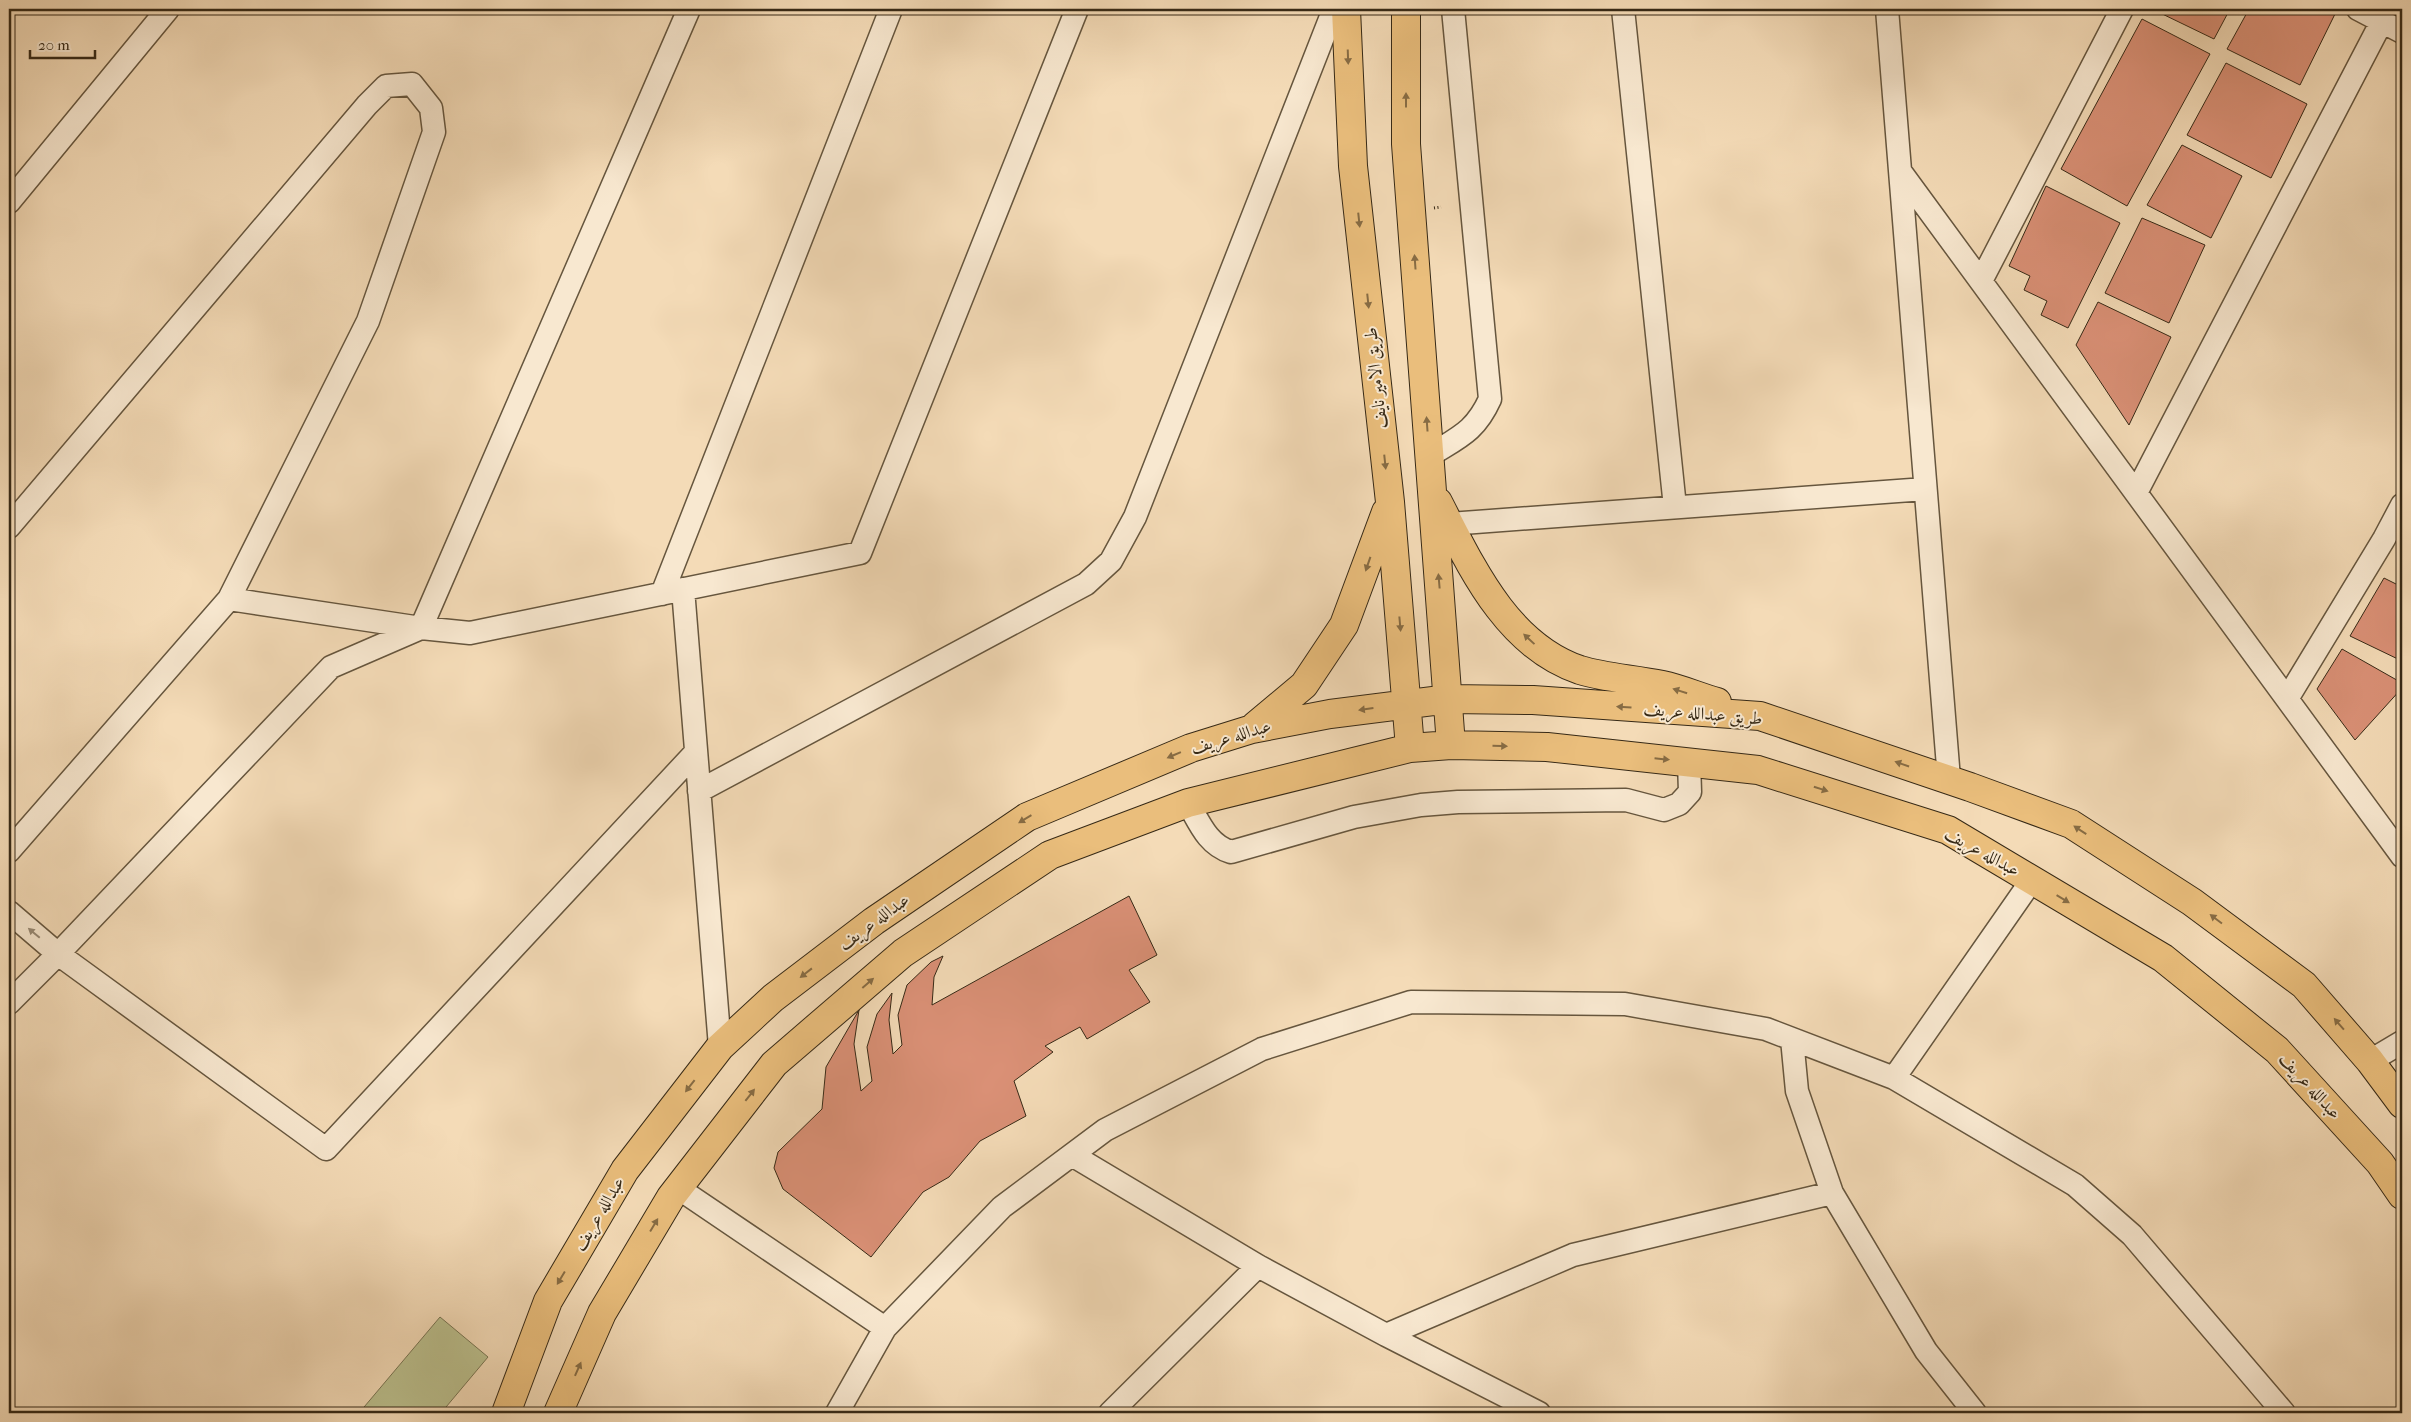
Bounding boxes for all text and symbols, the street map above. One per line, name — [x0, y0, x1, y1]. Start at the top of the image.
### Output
scale bar — [30, 28, 95, 60]
text: 20 m — [38, 36, 70, 54]
one-way arrow — [1345, 50, 1353, 66]
one-way arrow — [1402, 91, 1410, 107]
one-way arrow — [1355, 212, 1363, 228]
one-way arrow — [1410, 253, 1418, 269]
one-way arrow — [1364, 293, 1372, 309]
street label: طريق الامير نايف — [1360, 326, 1393, 430]
one-way arrow — [1422, 416, 1430, 432]
one-way arrow — [1381, 455, 1389, 471]
one-way arrow — [1364, 557, 1371, 572]
one-way arrow — [1435, 572, 1443, 588]
one-way arrow — [1397, 616, 1405, 632]
one-way arrow — [1524, 633, 1536, 645]
one-way arrow — [1673, 686, 1688, 694]
street label: طريق عبدالله عريف — [1642, 698, 1763, 732]
one-way arrow — [1616, 702, 1632, 710]
one-way arrow — [1357, 705, 1373, 713]
street label: عبدالله عريف — [1188, 716, 1274, 760]
one-way arrow — [1492, 742, 1508, 750]
one-way arrow — [1167, 751, 1181, 759]
one-way arrow — [1654, 755, 1670, 763]
one-way arrow — [1895, 760, 1910, 767]
one-way arrow — [1813, 786, 1828, 794]
one-way arrow — [1019, 815, 1032, 824]
street label: عبدالله عريف — [1940, 823, 2023, 883]
one-way arrow — [2074, 825, 2087, 834]
street label: عبدالله عريف — [834, 889, 915, 956]
one-way arrow — [2056, 894, 2069, 903]
one-way arrow — [2209, 914, 2223, 924]
one-way arrow — [28, 927, 40, 939]
one-way arrow — [800, 967, 813, 978]
one-way arrow — [861, 978, 874, 989]
one-way arrow — [2333, 1018, 2344, 1031]
street label: عبدالله عريف — [2273, 1048, 2345, 1125]
one-way arrow — [685, 1079, 696, 1092]
one-way arrow — [745, 1088, 755, 1101]
street label: عبدالله عريف — [569, 1173, 631, 1256]
one-way arrow — [650, 1219, 659, 1232]
one-way arrow — [557, 1272, 566, 1285]
one-way arrow — [574, 1362, 582, 1376]

